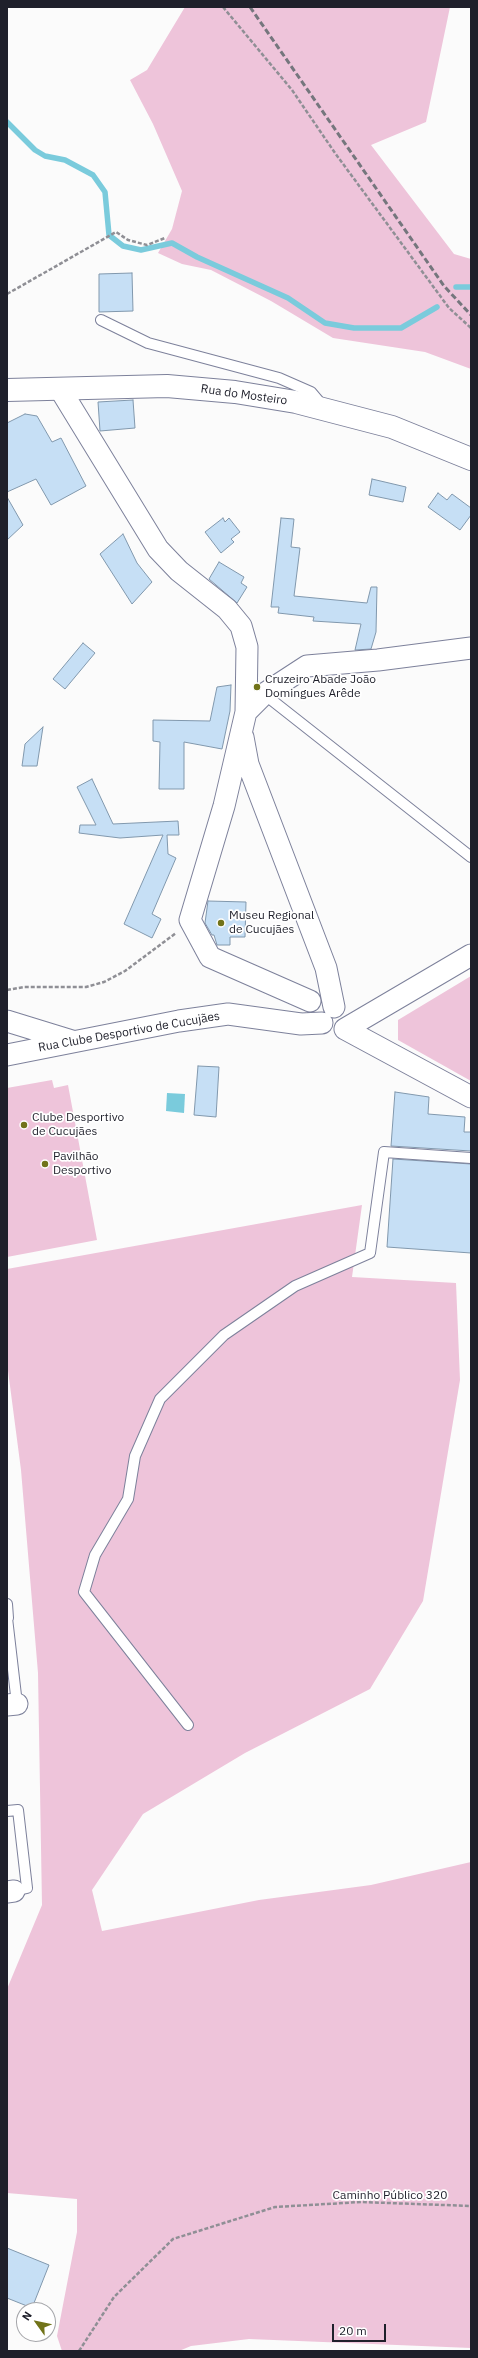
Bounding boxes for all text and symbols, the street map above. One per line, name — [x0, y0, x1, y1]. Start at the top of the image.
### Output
street label: Rua do Mosteiro — [200, 382, 288, 408]
place label: Cruzeiro Abade João Domingues Arêde — [265, 673, 376, 701]
marker: Cruzeiro Abade João Domingues Arêde — [252, 682, 262, 692]
place label: Museu Regional de Cucujães — [229, 909, 314, 937]
marker: Museu Regional de Cucujães — [216, 918, 226, 928]
street label: Rua Clube Desportivo de Cucujães — [37, 1009, 221, 1055]
place label: Clube Desportivo de Cucujães — [32, 1111, 124, 1139]
marker: Clube Desportivo de Cucujães — [19, 1120, 29, 1130]
place label: Pavilhão Desportivo — [53, 1150, 111, 1178]
marker: Pavilhão Desportivo — [40, 1159, 50, 1169]
street label: Caminho Público 320 — [333, 2189, 447, 2203]
north arrow — [16, 2302, 56, 2342]
text: N — [19, 2309, 35, 2323]
scale bar — [334, 2316, 388, 2342]
text: 20 m — [339, 2323, 367, 2338]

